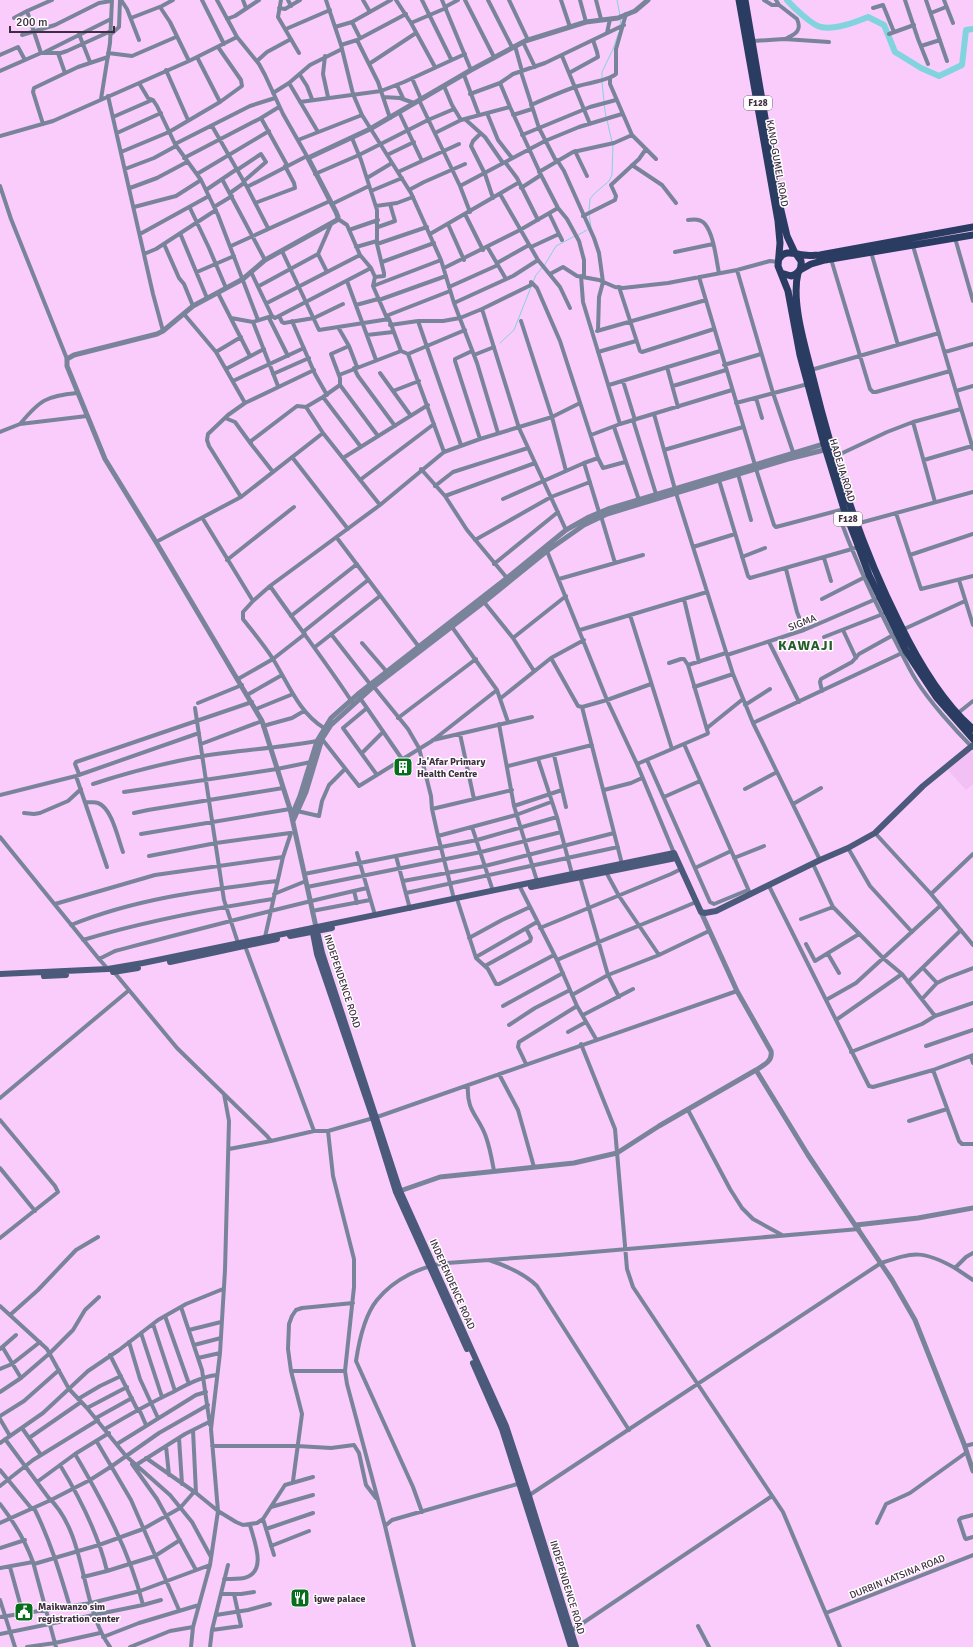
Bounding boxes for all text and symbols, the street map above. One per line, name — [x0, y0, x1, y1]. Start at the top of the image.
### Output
scale bar — [10, 8, 114, 34]
text: 200 m — [16, 15, 48, 30]
road number: F128 — [744, 96, 772, 110]
street label: KANO-GUMEL ROAD — [763, 119, 791, 208]
street label: HADEJIA ROAD — [827, 437, 857, 503]
road number: F128 — [834, 512, 862, 526]
street label: SIGMA — [787, 612, 818, 634]
district label: KAWAJI — [778, 637, 834, 654]
building icon: Ja'Afar Primary Health Centre — [392, 756, 414, 778]
place label: Ja'Afar Primary Health Centre — [417, 756, 486, 780]
street label: INDEPENDENCE ROAD — [321, 933, 363, 1030]
street label: INDEPENDENCE ROAD — [427, 1237, 477, 1331]
street label: INDEPENDENCE ROAD — [547, 1539, 587, 1636]
street label: DURBIN KATSINA ROAD — [848, 1552, 947, 1602]
restaurant icon: igwe palace — [289, 1587, 311, 1609]
place label: igwe palace — [314, 1593, 365, 1605]
public building icon: Maikwanzo sim registration center — [13, 1601, 35, 1623]
place label: Maikwanzo sim registration center — [38, 1601, 120, 1625]

